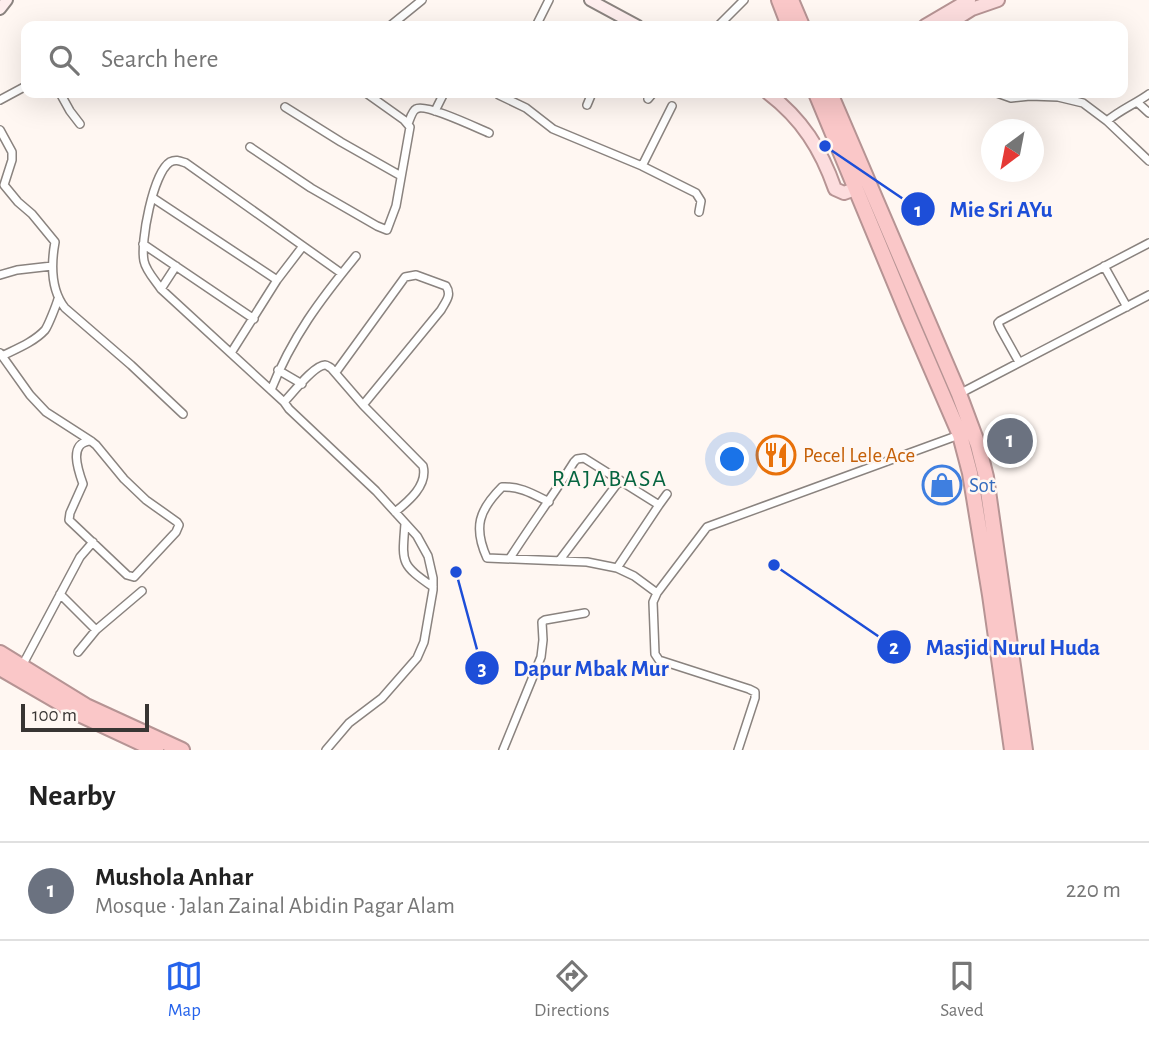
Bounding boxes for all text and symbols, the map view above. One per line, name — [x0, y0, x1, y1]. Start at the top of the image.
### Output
search box — [21, 21, 1128, 98]
icon: search — [45, 41, 83, 79]
text: Search here — [101, 46, 219, 72]
north arrow — [981, 119, 1044, 182]
callout: Mie Sri AYu — [900, 187, 1066, 231]
text: Mie Sri AYu — [949, 199, 1053, 222]
text: 1 — [914, 200, 922, 221]
pin: 1 — [987, 415, 1033, 467]
restaurant icon: Pecel Lele Ace — [755, 434, 797, 476]
your location — [715, 442, 749, 476]
place label: Pecel Lele Ace — [803, 445, 915, 466]
shop icon: Sot — [921, 464, 963, 506]
district label: RAJABASA — [552, 467, 668, 491]
place label: Sot — [969, 475, 996, 496]
callout: Masjid Nurul Huda — [877, 625, 1114, 669]
text: 2 — [889, 637, 899, 658]
text: Masjid Nurul Huda — [926, 637, 1100, 660]
callout: Dapur Mbak Mur — [464, 646, 683, 690]
text: 3 — [477, 658, 487, 679]
text: Dapur Mbak Mur — [513, 658, 669, 681]
scale bar — [21, 701, 149, 733]
text: 100 m — [32, 706, 77, 725]
text: Nearby — [28, 781, 116, 811]
text: Mushola Anhar — [95, 864, 253, 890]
text: 1 — [47, 879, 55, 902]
text: 220 m — [1066, 879, 1121, 902]
text: Mosque · Jalan Zainal Abidin Pagar Alam — [95, 895, 455, 918]
tab: Map — [165, 957, 203, 1022]
tab: Directions — [534, 957, 610, 1022]
tab: Saved — [940, 957, 984, 1022]

